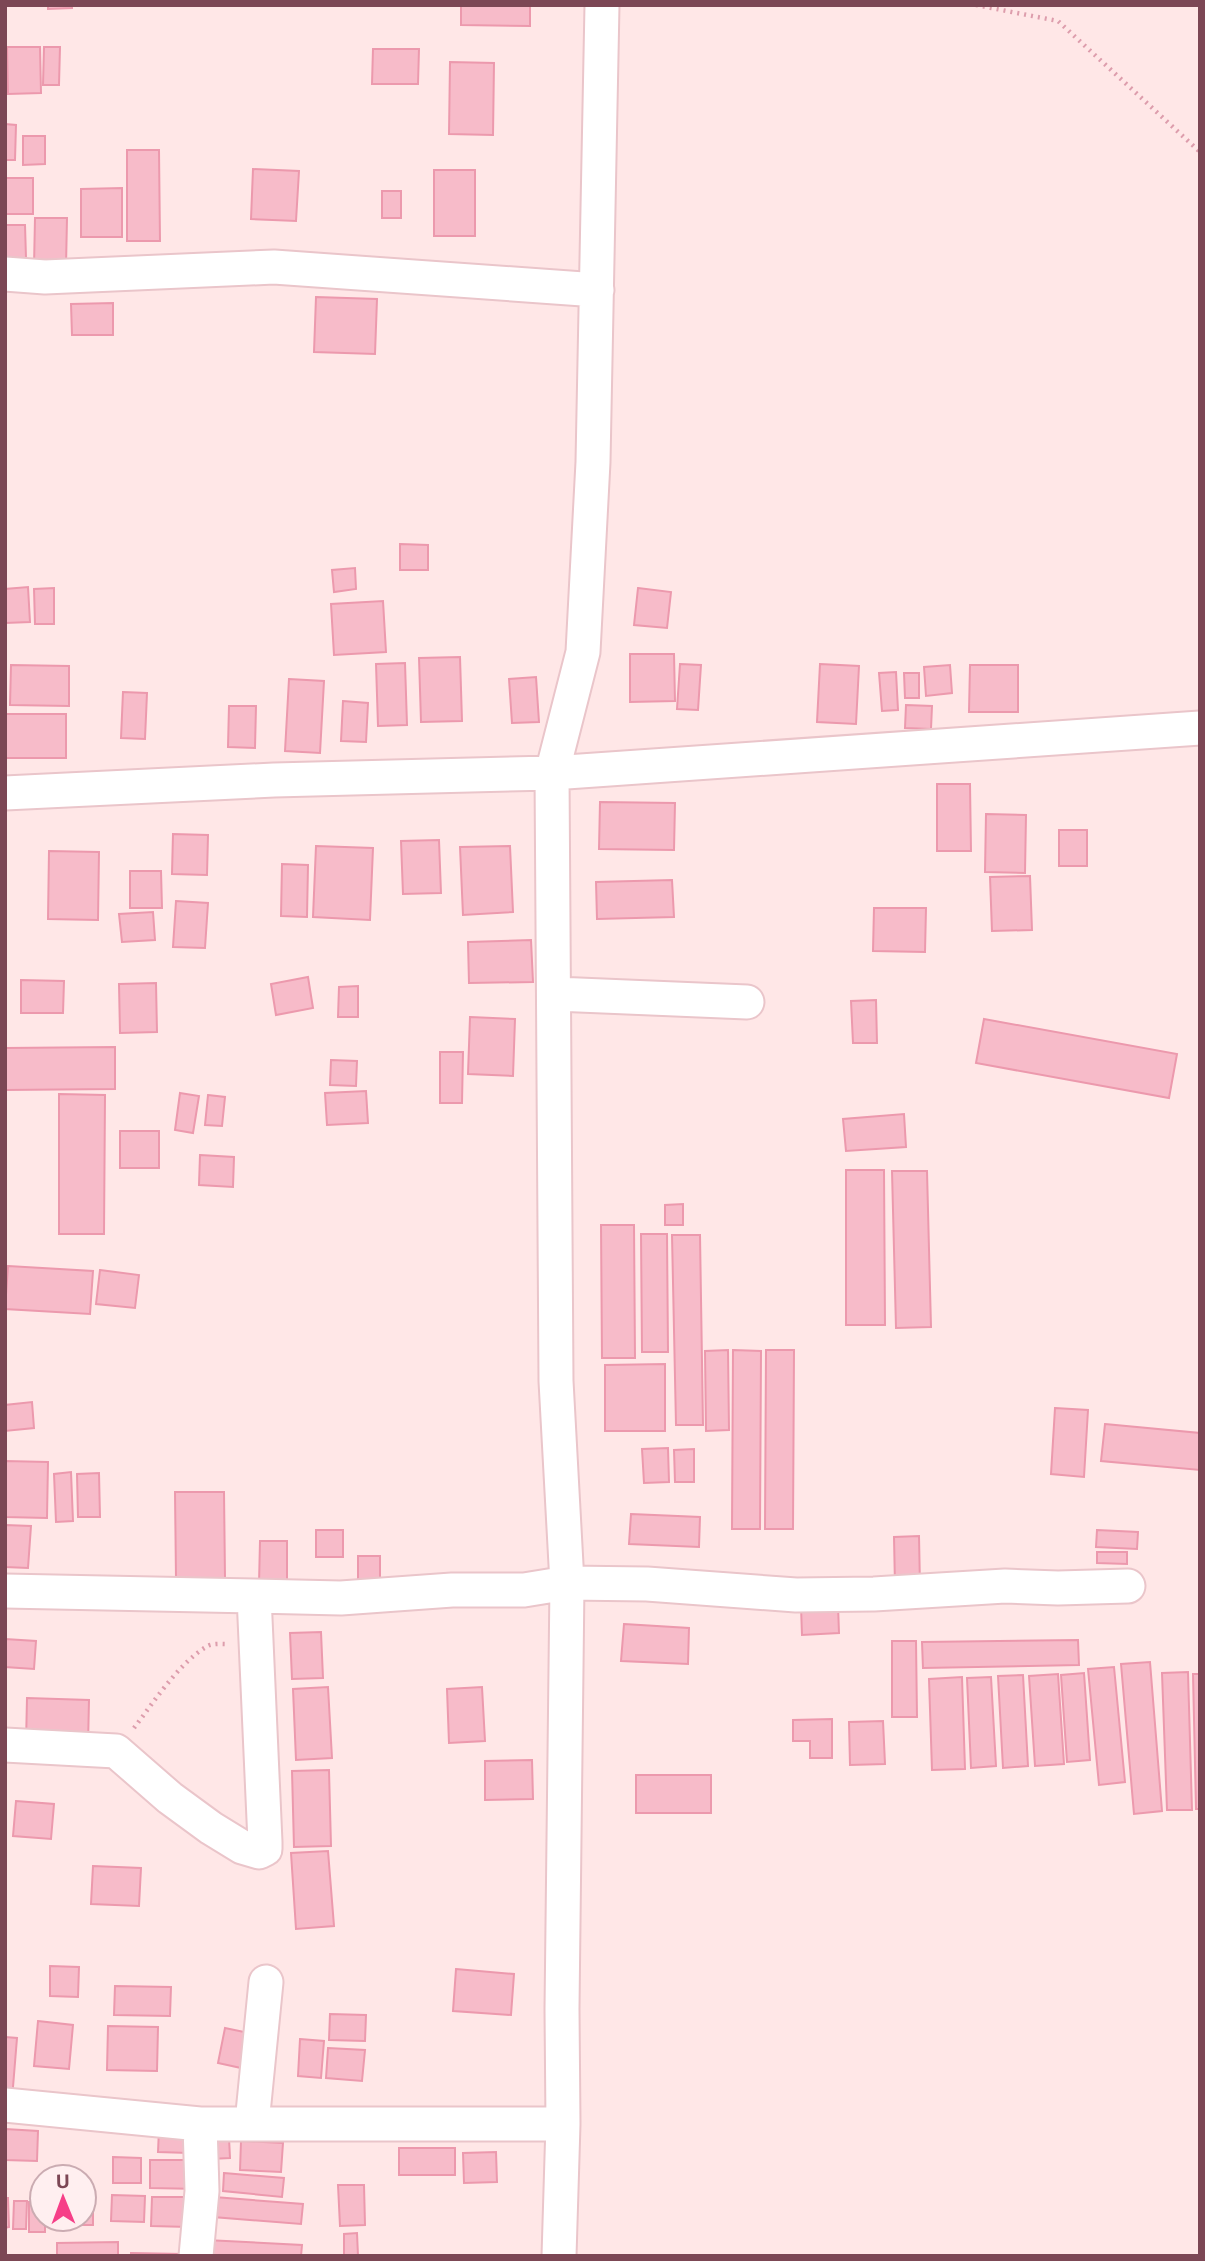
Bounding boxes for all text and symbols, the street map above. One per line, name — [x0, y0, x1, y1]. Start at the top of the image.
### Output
north arrow — [28, 2163, 98, 2233]
text: U — [55, 2168, 70, 2194]

